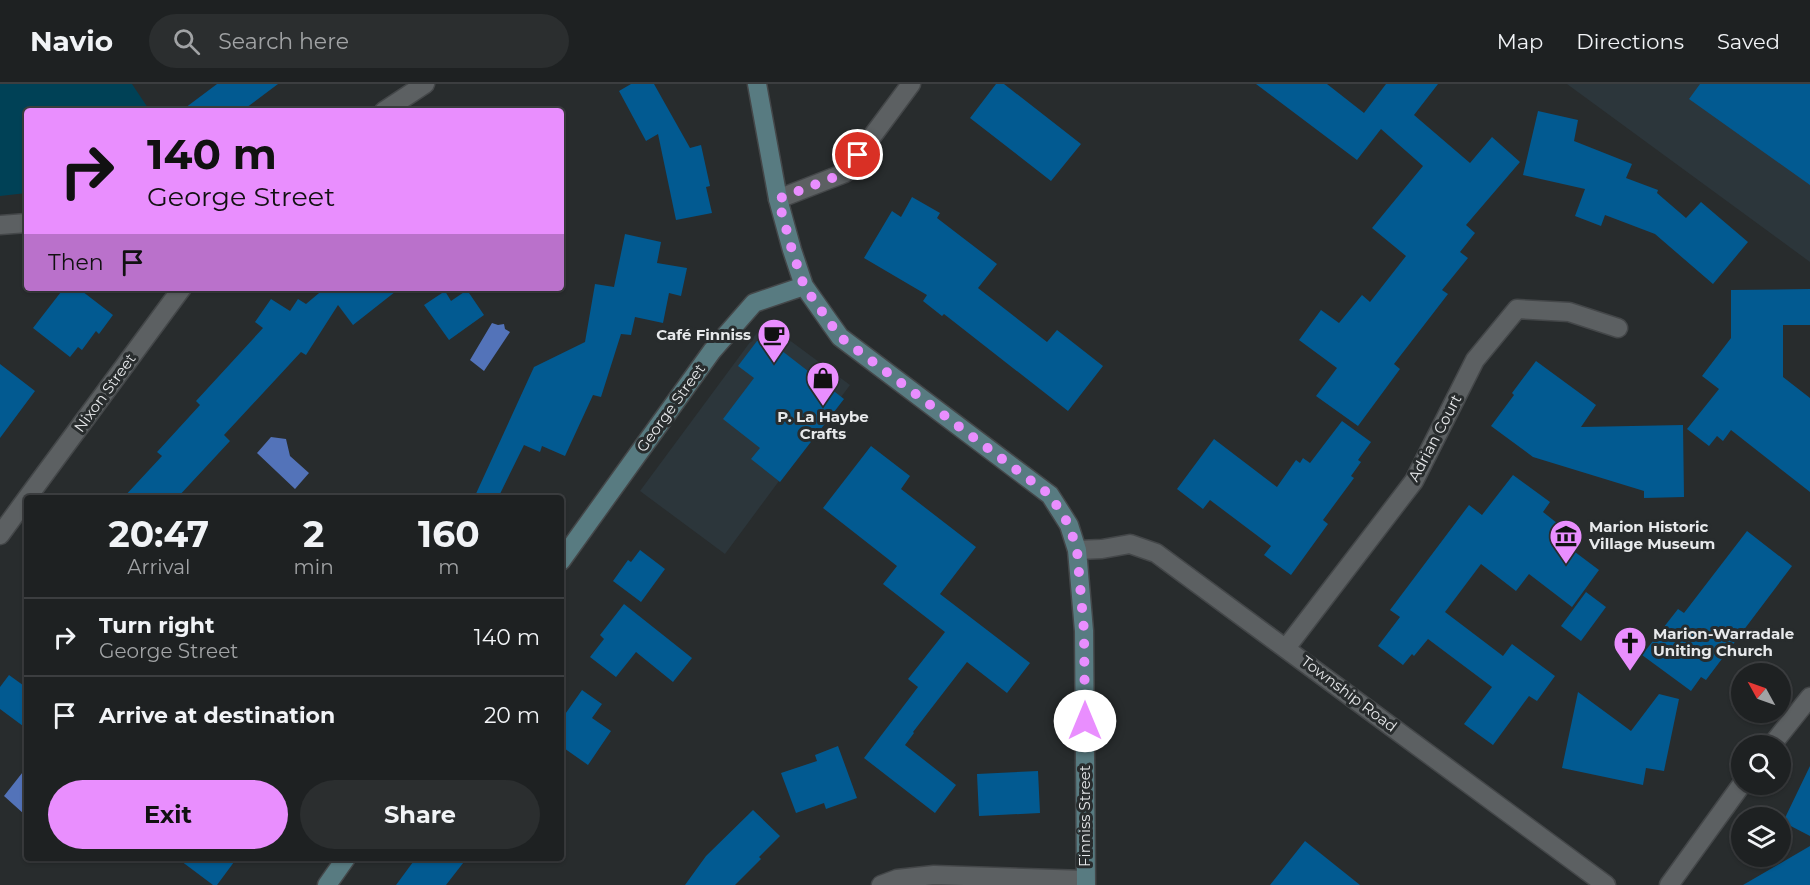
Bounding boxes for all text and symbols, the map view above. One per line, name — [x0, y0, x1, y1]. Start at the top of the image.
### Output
search box — [149, 14, 569, 68]
text: Navio — [30, 24, 113, 58]
icon: search — [170, 25, 203, 58]
text: Search here — [218, 28, 349, 55]
text: Map — [1497, 29, 1543, 54]
text: Directions — [1576, 29, 1684, 54]
text: Saved — [1717, 29, 1780, 54]
text: 140 m — [147, 128, 277, 180]
pin — [832, 129, 883, 180]
icon: right — [48, 132, 126, 210]
icon: arrive — [841, 138, 874, 171]
text: George Street — [147, 180, 335, 213]
icon: arrive — [116, 246, 149, 279]
text: Then — [48, 249, 104, 276]
cafe icon: Café Finniss — [756, 317, 792, 364]
place label: Café Finniss — [656, 325, 751, 344]
street label: Nixon Street — [70, 350, 140, 436]
street label: George Street — [632, 360, 709, 456]
shop icon: P. La Haybe Crafts — [805, 360, 841, 407]
street label: Adrian Court — [1404, 391, 1465, 485]
place label: P. La Haybe Crafts — [777, 407, 869, 443]
text: 20:47 — [108, 512, 209, 556]
text: 2 — [303, 512, 324, 556]
text: 160 — [418, 512, 480, 556]
place label: Marion Historic Village Museum — [1588, 517, 1715, 553]
museum icon: Marion Historic Village Museum — [1548, 518, 1584, 565]
text: Arrival — [127, 555, 190, 579]
text: min — [294, 555, 334, 579]
text: m — [438, 555, 459, 579]
text: Turn right — [99, 612, 214, 639]
icon: right — [48, 621, 81, 654]
text: 140 m — [474, 624, 540, 651]
place label: Marion-Warradale Uniting Church — [1653, 624, 1794, 660]
church icon: Marion-Warradale Uniting Church — [1612, 625, 1648, 672]
text: George Street — [99, 639, 238, 663]
street label: Township Road — [1298, 651, 1401, 736]
north arrow — [1731, 663, 1791, 723]
map controls — [1731, 663, 1791, 867]
position arrow — [1053, 689, 1117, 753]
icon: arrive — [48, 699, 81, 732]
text: Arrive at destination — [99, 702, 335, 729]
text: 20 m — [484, 702, 540, 729]
button: search — [1731, 735, 1791, 795]
street label: Finniss Street — [1075, 765, 1094, 867]
button: Exit — [48, 780, 288, 849]
button: Share — [300, 780, 540, 849]
button: layers — [1731, 807, 1791, 867]

